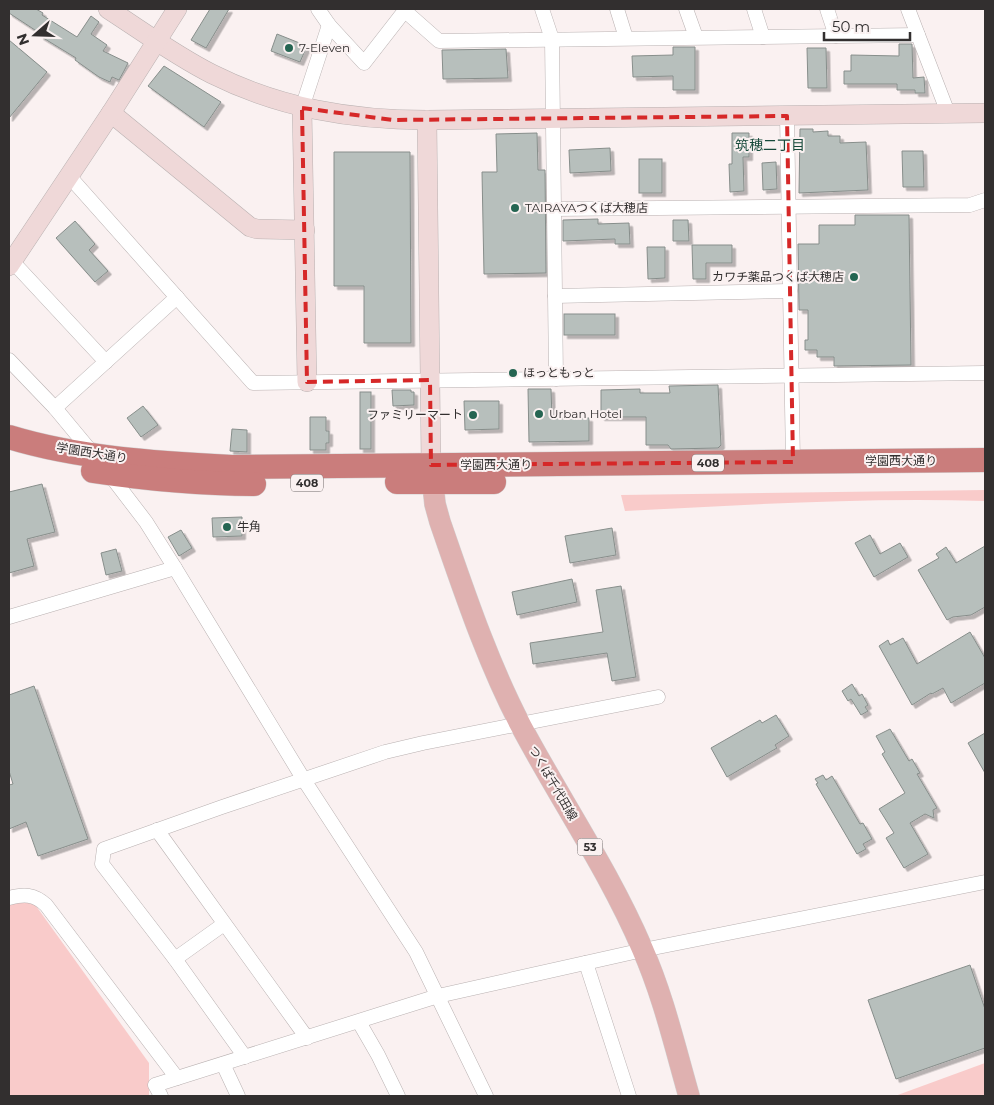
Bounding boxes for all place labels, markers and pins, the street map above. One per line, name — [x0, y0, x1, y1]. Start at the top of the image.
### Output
place label: 7-Eleven — [299, 40, 350, 55]
marker: 7-Eleven — [283, 42, 295, 54]
place label: TAIRAYAつくば大穂店 — [525, 200, 648, 215]
marker: TAIRAYAつくば大穂店 — [509, 202, 521, 214]
place label: カワチ薬品つくば大穂店 — [712, 269, 844, 284]
marker: カワチ薬品つくば大穂店 — [848, 271, 860, 283]
place label: ほっともっと — [523, 365, 595, 380]
marker: ほっともっと — [507, 367, 519, 379]
place label: Urban Hotel — [549, 406, 622, 421]
place label: ファミリーマート — [367, 407, 463, 422]
marker: Urban Hotel — [533, 408, 545, 420]
marker: ファミリーマート — [467, 409, 479, 421]
place label: 牛角 — [237, 519, 261, 534]
marker: 牛角 — [221, 521, 233, 533]

